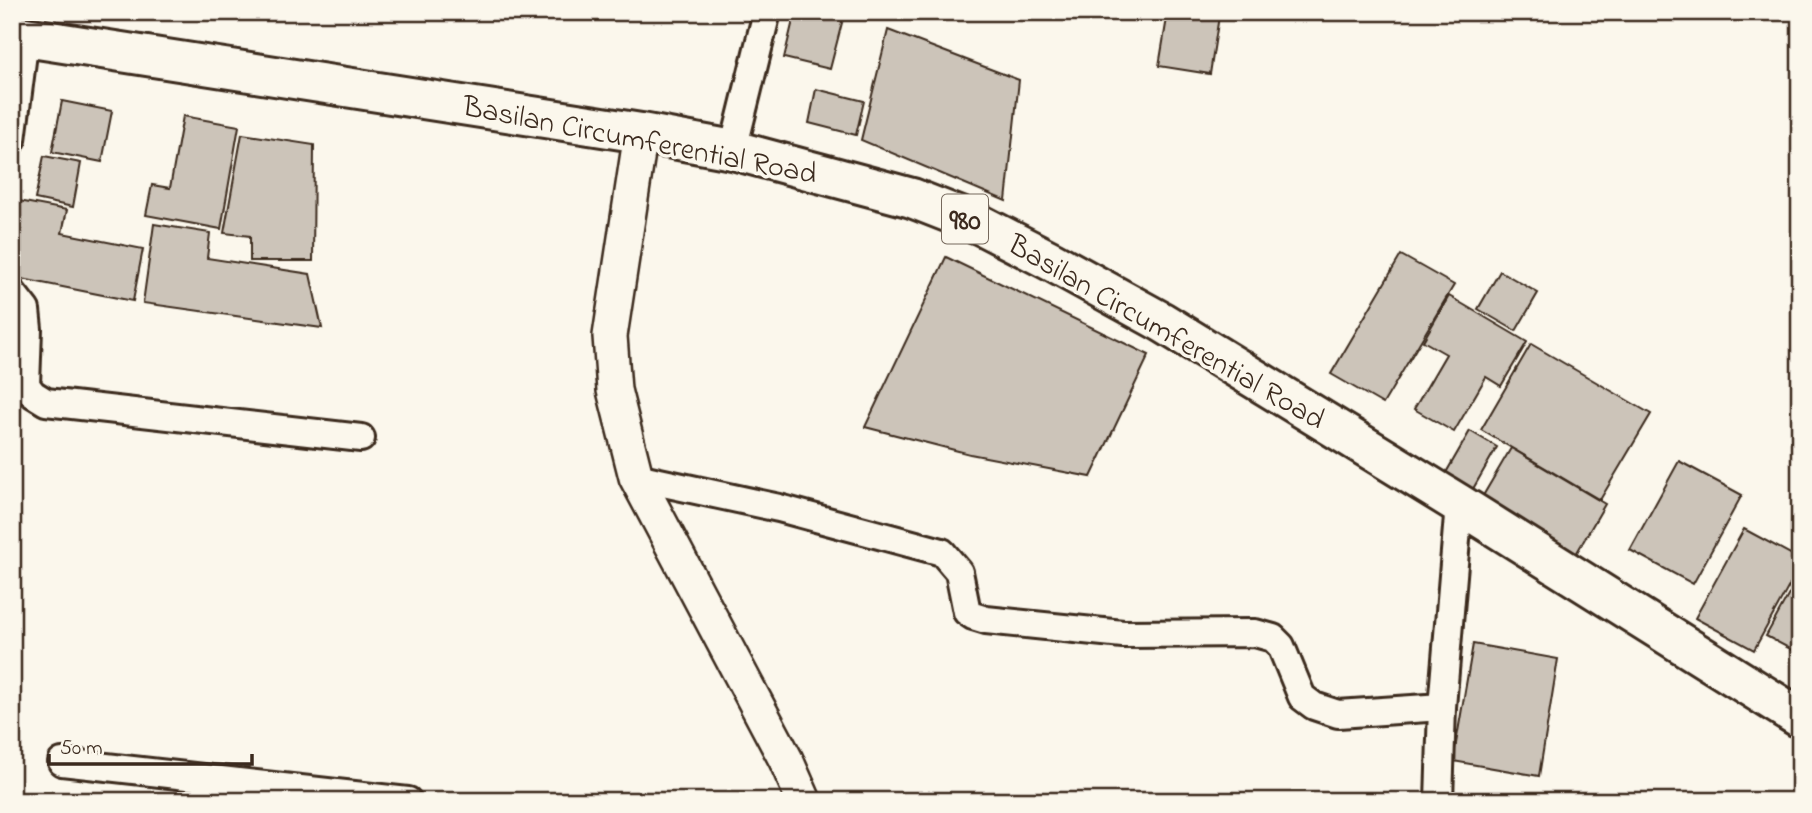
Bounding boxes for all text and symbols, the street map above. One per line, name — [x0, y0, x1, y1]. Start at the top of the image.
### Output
street label: Basilan Circumferential Road — [458, 86, 820, 198]
road number: 980 — [942, 194, 988, 244]
street label: Basilan Circumferential Road — [998, 224, 1332, 443]
scale bar — [49, 722, 252, 766]
text: 50 m — [60, 734, 103, 764]

